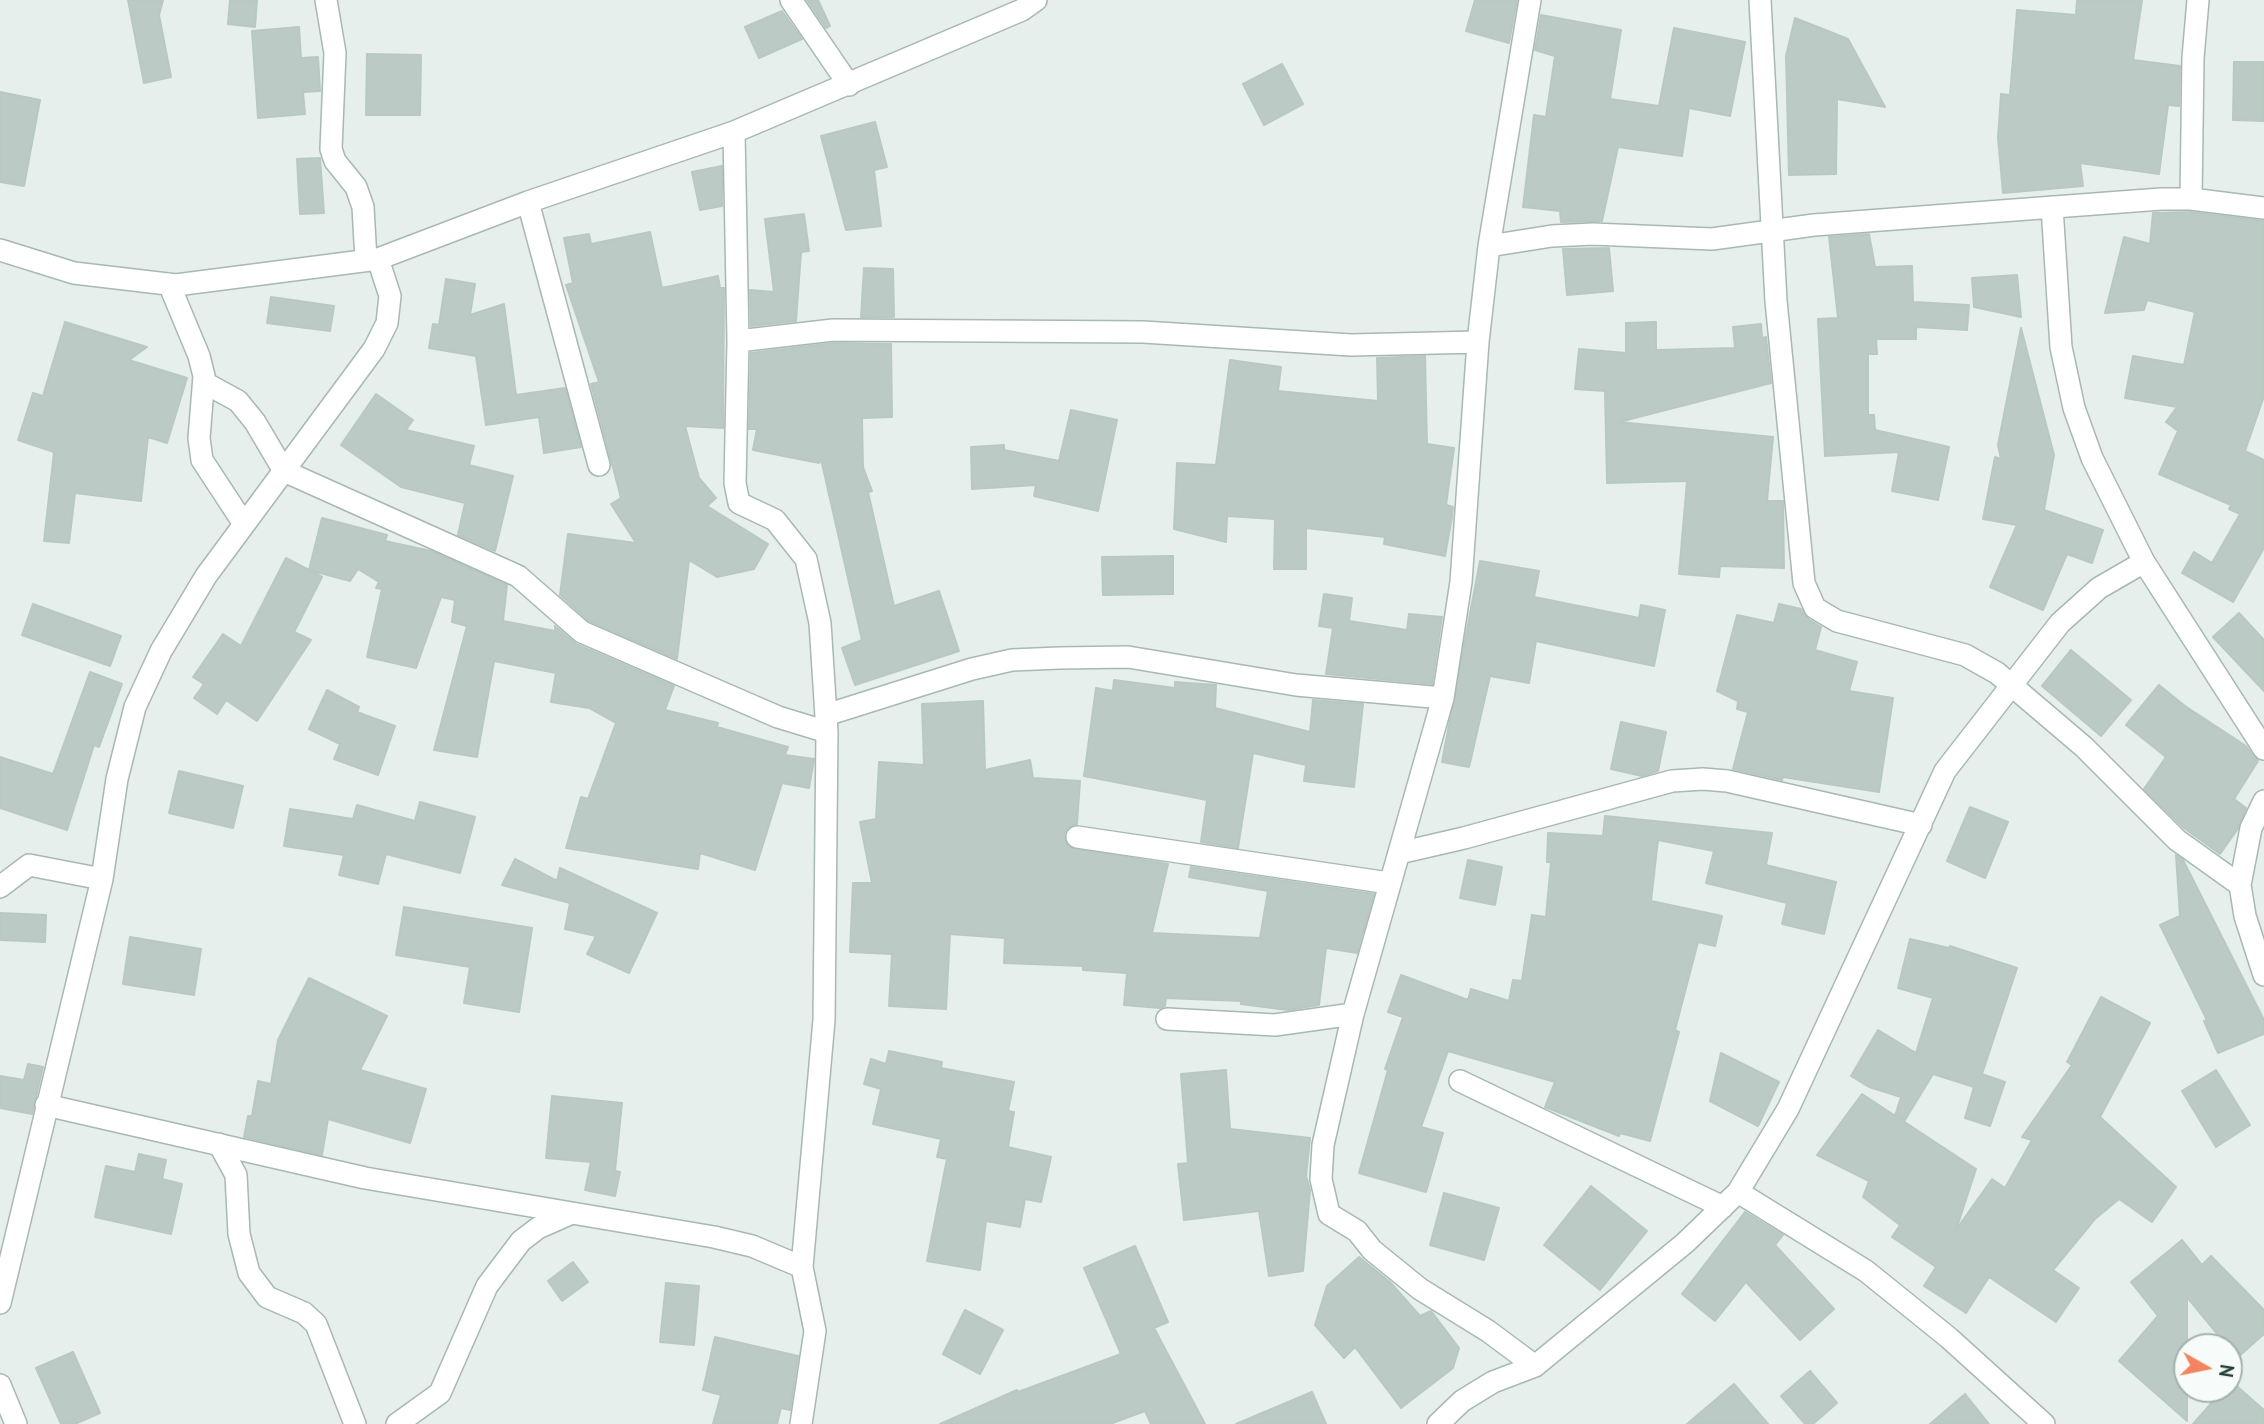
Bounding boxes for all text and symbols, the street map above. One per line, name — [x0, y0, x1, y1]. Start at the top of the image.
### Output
north arrow — [2173, 1333, 2243, 1403]
text: N — [2214, 1363, 2240, 1379]

